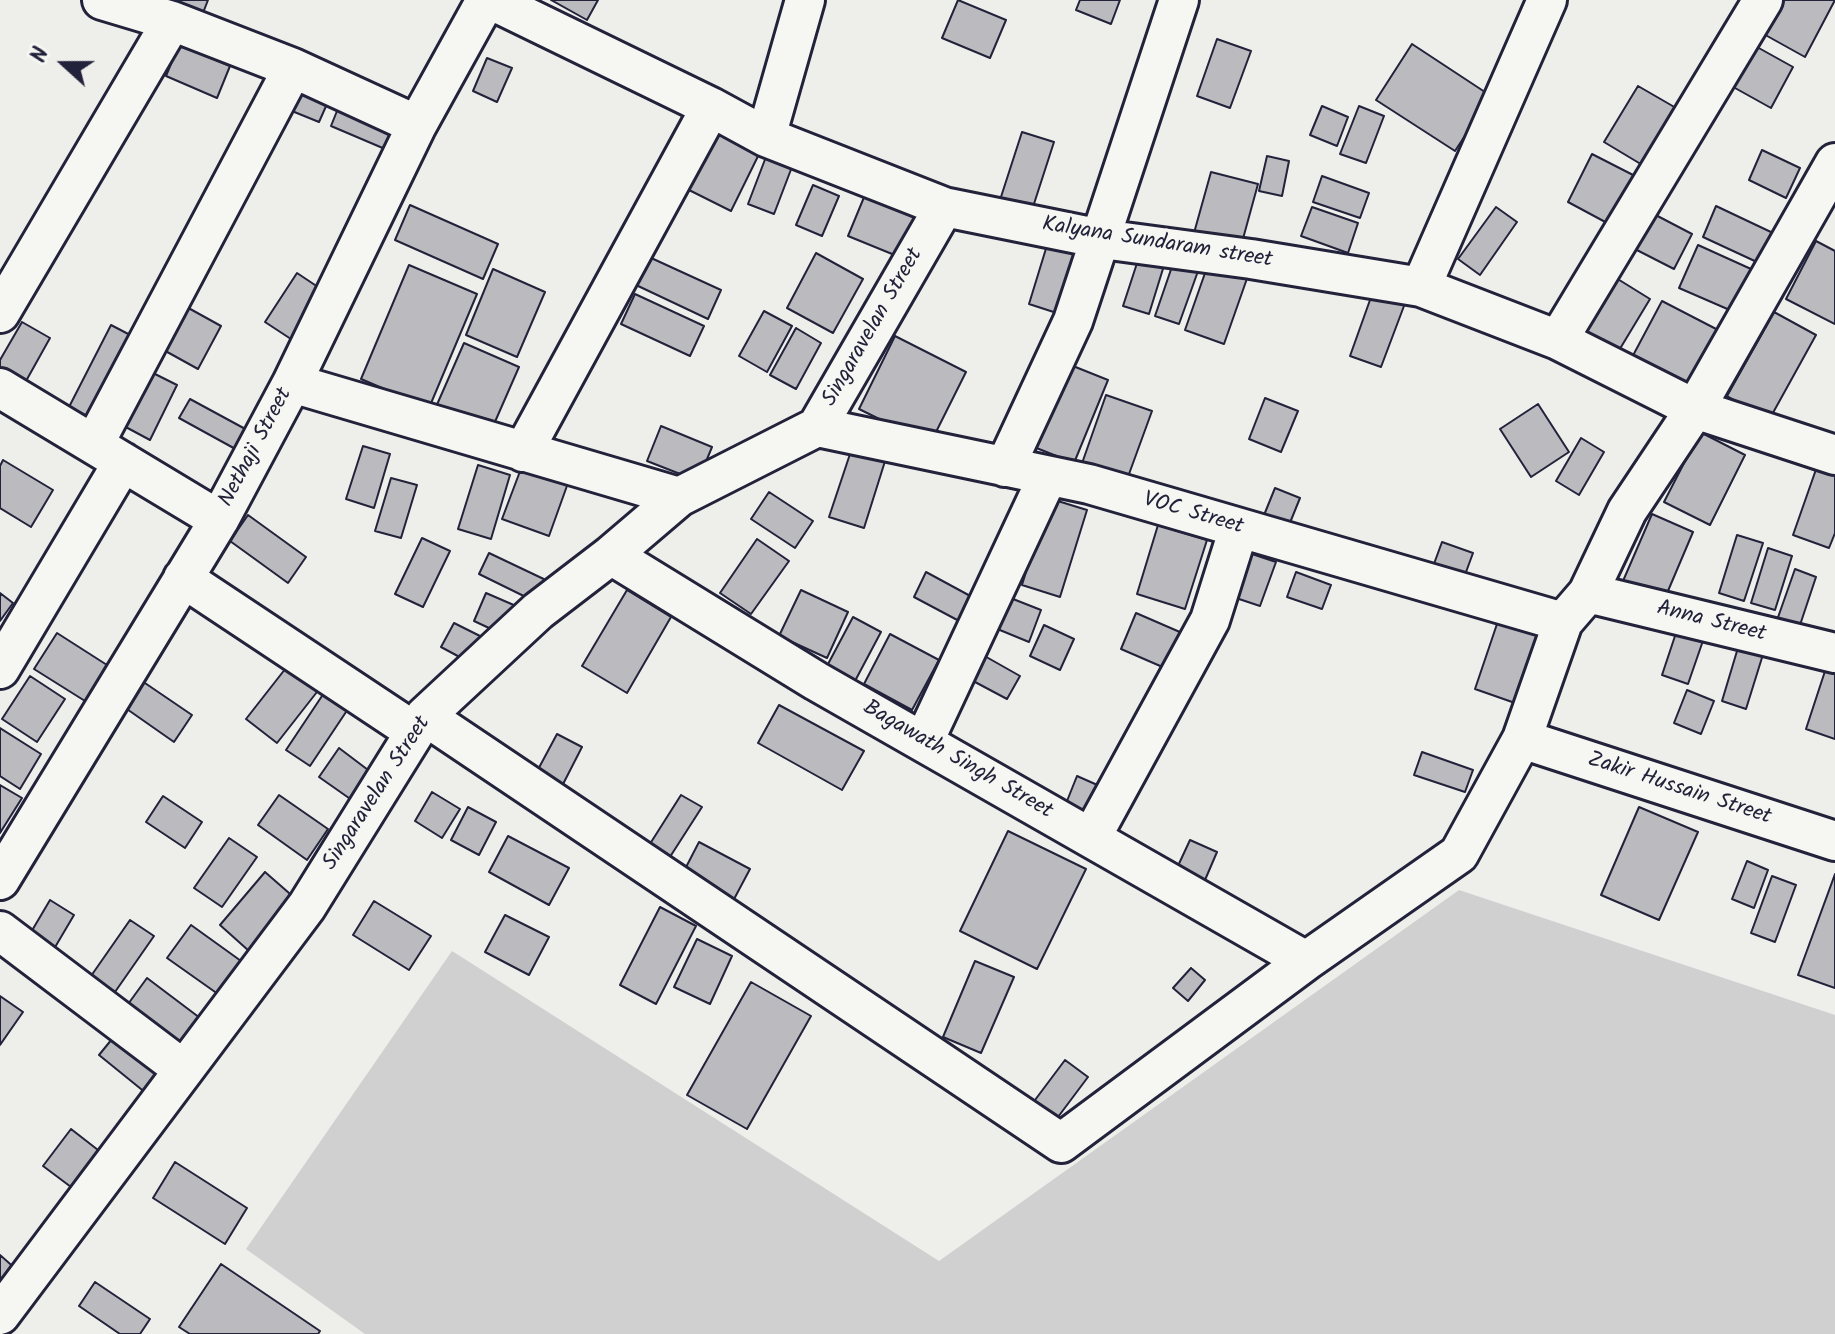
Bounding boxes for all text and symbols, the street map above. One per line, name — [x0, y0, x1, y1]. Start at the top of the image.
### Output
north arrow — [24, 24, 104, 104]
text: N — [22, 42, 60, 68]
street label: Kalyana Sundaram street — [1040, 213, 1274, 275]
street label: Singaravelan Street — [818, 244, 930, 412]
street label: Nethaji Street — [215, 384, 299, 512]
street label: VOC Street — [1140, 488, 1246, 542]
street label: Anna Street — [1654, 597, 1768, 649]
street label: Bagawath Singh Street — [857, 696, 1057, 826]
street label: Singaravelan Street — [318, 712, 438, 876]
street label: Zakir Hussain Street — [1584, 748, 1774, 832]

